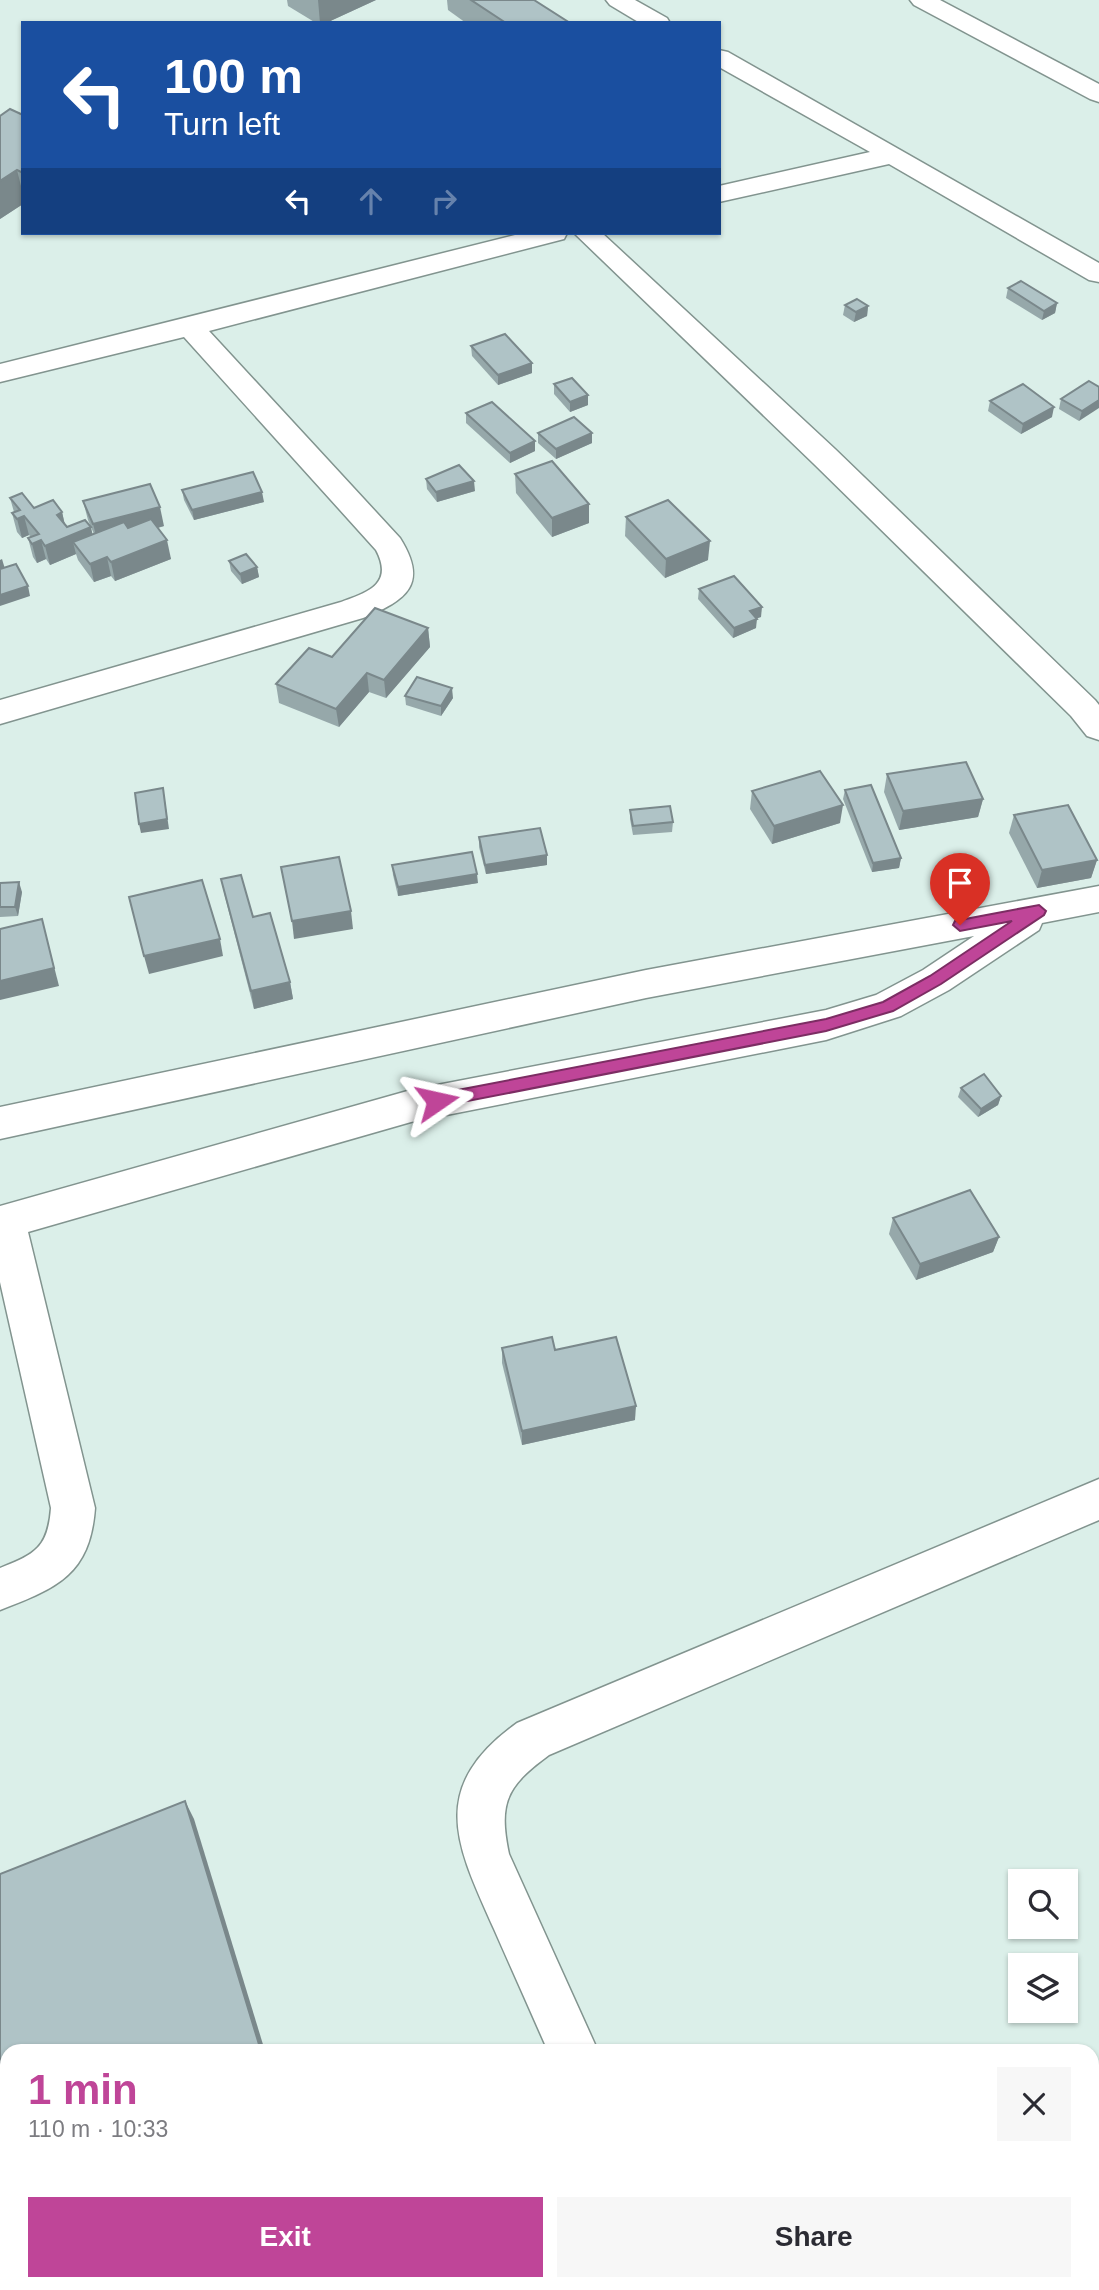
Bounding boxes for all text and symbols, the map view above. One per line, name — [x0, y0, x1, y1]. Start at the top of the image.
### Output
icon: left — [49, 49, 140, 140]
text: 100 m — [164, 49, 303, 103]
text: Turn left — [164, 106, 280, 142]
icon: left — [279, 182, 317, 220]
icon: ahead — [352, 182, 390, 220]
icon: right — [425, 182, 463, 220]
pin — [930, 853, 990, 925]
icon: arrive — [941, 864, 979, 902]
position arrow — [400, 1064, 474, 1138]
map controls — [1008, 1869, 1078, 2023]
button: search — [1008, 1869, 1078, 1939]
button: layers — [1008, 1953, 1078, 2023]
text: 1 min — [28, 2066, 138, 2113]
button: close — [997, 2067, 1071, 2141]
text: 110 m · 10:33 — [28, 2116, 168, 2142]
button: Exit — [28, 2197, 543, 2277]
button: Share — [557, 2197, 1071, 2277]

